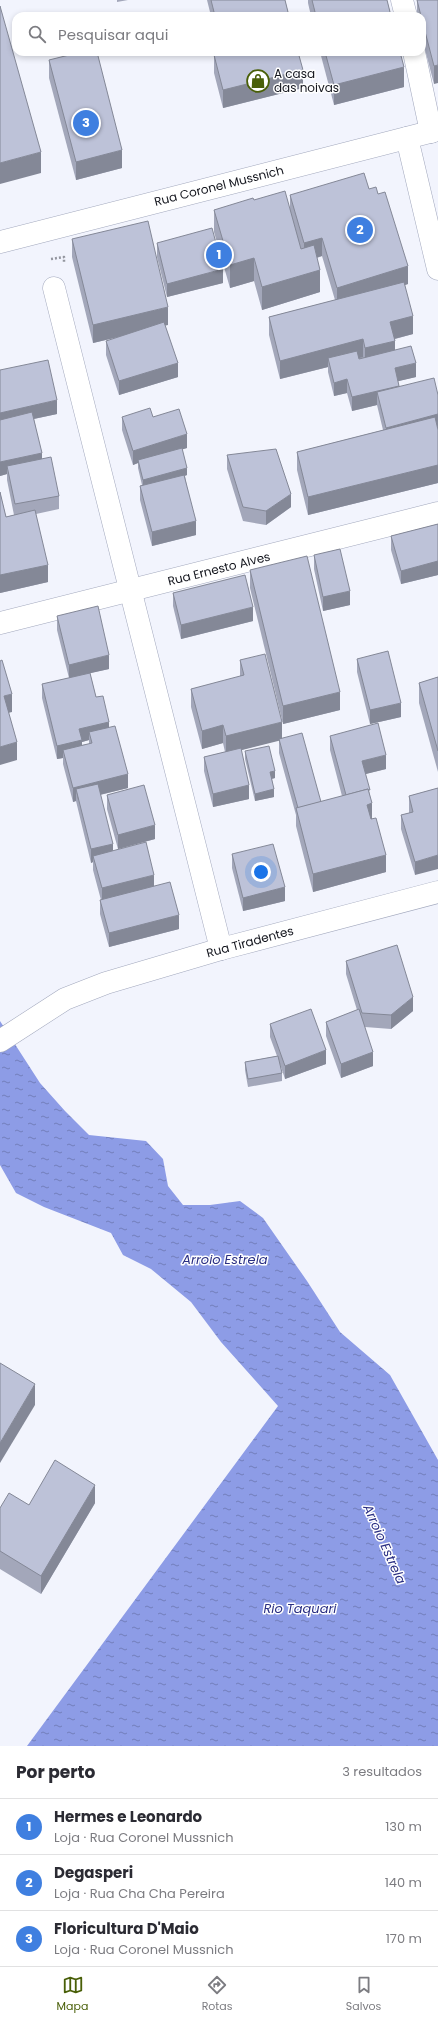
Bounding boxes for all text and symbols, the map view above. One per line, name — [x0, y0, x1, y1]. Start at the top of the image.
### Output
search box — [12, 12, 426, 56]
icon: search — [26, 23, 48, 45]
text: Pesquisar aqui — [58, 24, 168, 45]
place label: A casa das noivas — [274, 65, 339, 96]
shop icon: A casa das noivas — [245, 68, 271, 94]
pin: 3 — [73, 108, 99, 138]
street label: Rua Coronel Mussnich — [152, 161, 285, 210]
pin: 2 — [347, 215, 373, 245]
pin: 1 — [206, 240, 232, 270]
street label: Rua Ernesto Alves — [166, 548, 272, 589]
your location — [251, 862, 271, 882]
street label: Rua Tiradentes — [204, 922, 295, 961]
water label: Arroio Estrela — [181, 1250, 268, 1269]
water label: Arroio Estrela — [358, 1500, 411, 1587]
water label: Rio Taquari — [263, 1599, 337, 1618]
text: Por perto — [16, 1760, 95, 1784]
text: 3 resultados — [342, 1762, 422, 1781]
text: Hermes e Leonardo — [54, 1806, 202, 1827]
text: 1 — [27, 1817, 31, 1836]
text: 130 m — [385, 1817, 422, 1836]
text: Loja · Rua Coronel Mussnich — [54, 1828, 234, 1847]
text: Degasperi — [54, 1862, 133, 1883]
text: 2 — [25, 1873, 33, 1892]
text: 140 m — [385, 1873, 422, 1892]
text: Loja · Rua Cha Cha Pereira — [54, 1884, 225, 1903]
text: Floricultura D'Maio — [54, 1918, 199, 1939]
text: 3 — [25, 1929, 33, 1948]
text: 170 m — [386, 1929, 422, 1948]
text: Loja · Rua Coronel Mussnich — [54, 1940, 234, 1959]
tab: Mapa — [57, 1974, 88, 2015]
tab: Rotas — [202, 1974, 233, 2015]
tab: Salvos — [346, 1974, 381, 2015]

